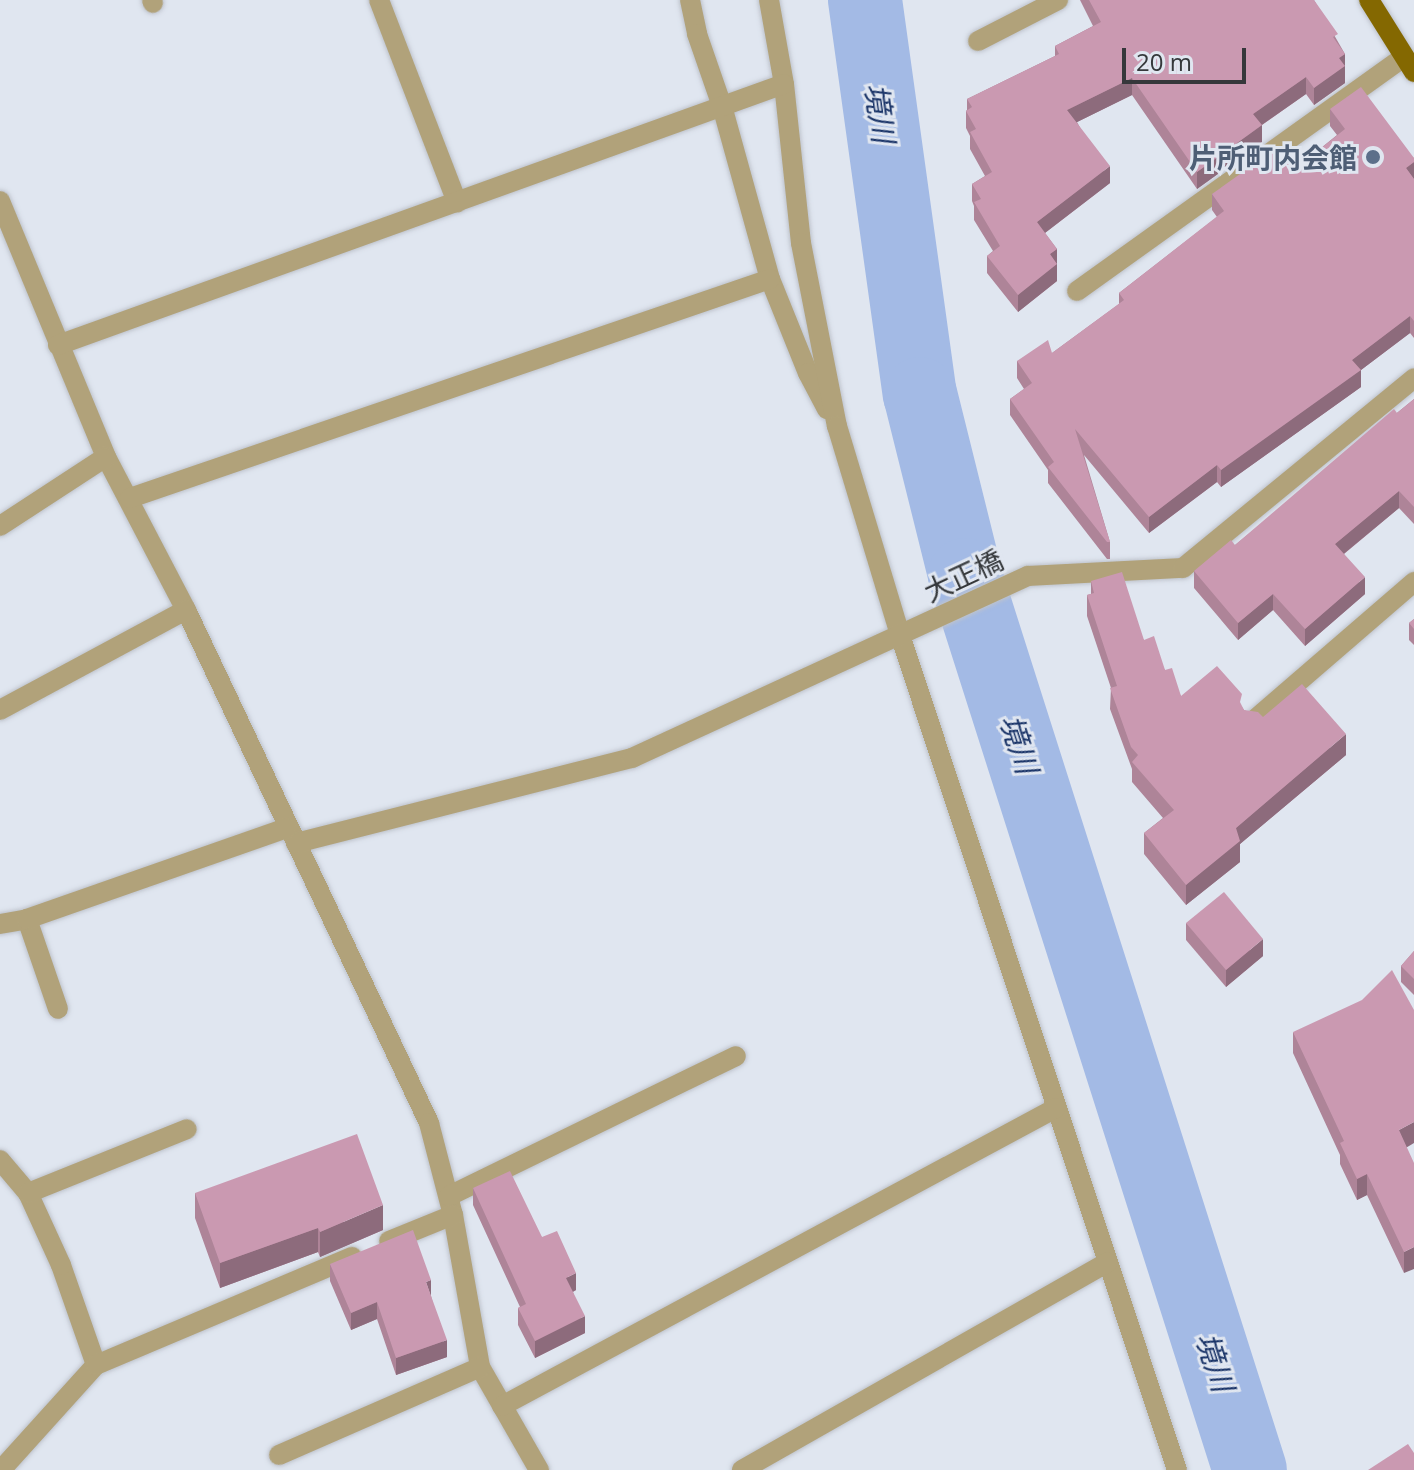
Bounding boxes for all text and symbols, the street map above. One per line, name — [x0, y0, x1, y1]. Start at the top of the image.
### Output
scale bar — [1126, 32, 1250, 82]
text: 20 m — [1136, 45, 1192, 78]
water label: 境川 — [858, 81, 902, 145]
place label: 片所町内会館 — [1189, 140, 1357, 174]
marker: 片所町内会館 — [1364, 148, 1382, 166]
street label: 大正橋 — [918, 542, 1008, 608]
water label: 境川 — [993, 710, 1045, 778]
water label: 境川 — [1189, 1328, 1241, 1396]

